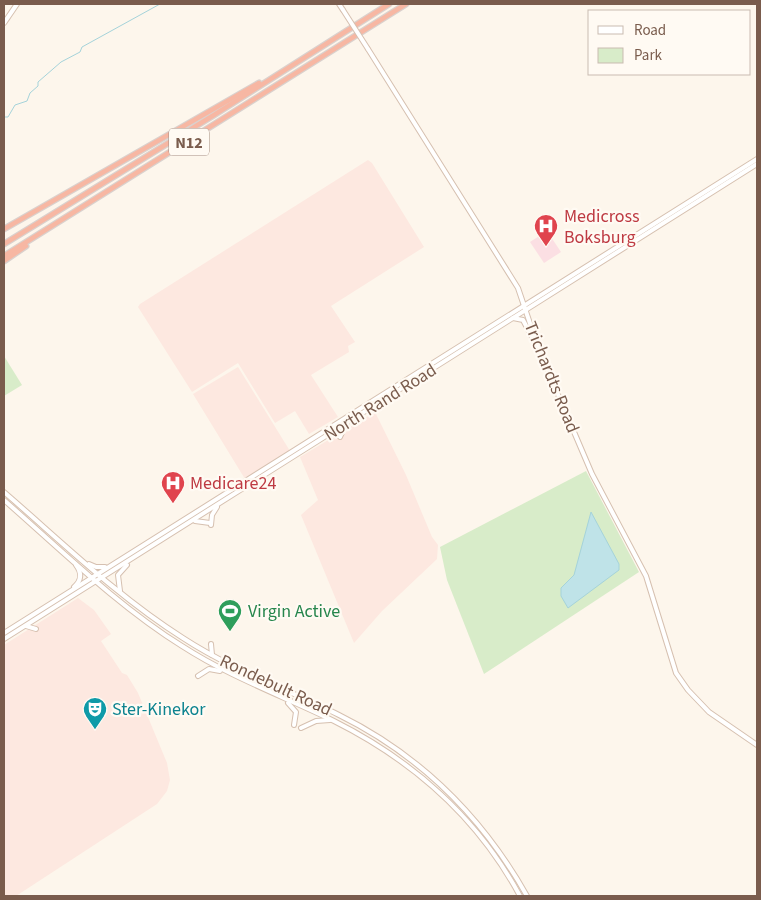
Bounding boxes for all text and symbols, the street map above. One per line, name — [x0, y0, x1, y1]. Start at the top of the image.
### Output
legend — [588, 10, 751, 75]
text: Road — [634, 20, 666, 41]
text: Park — [634, 45, 663, 66]
road number: N12 — [169, 128, 209, 156]
place label: Medicross Boksburg — [564, 204, 640, 250]
hospital icon: Medicross Boksburg — [533, 213, 559, 247]
street label: Trichardts Road — [518, 318, 585, 437]
street label: North Rand Road — [319, 358, 441, 447]
hospital icon: Medicare24 — [160, 470, 186, 504]
place label: Medicare24 — [190, 471, 276, 496]
sports icon: Virgin Active — [217, 598, 243, 632]
place label: Virgin Active — [248, 599, 340, 624]
street label: Rondebult Road — [216, 649, 336, 722]
theatre icon: Ster-Kinekor — [82, 696, 108, 730]
place label: Ster-Kinekor — [112, 697, 206, 722]

